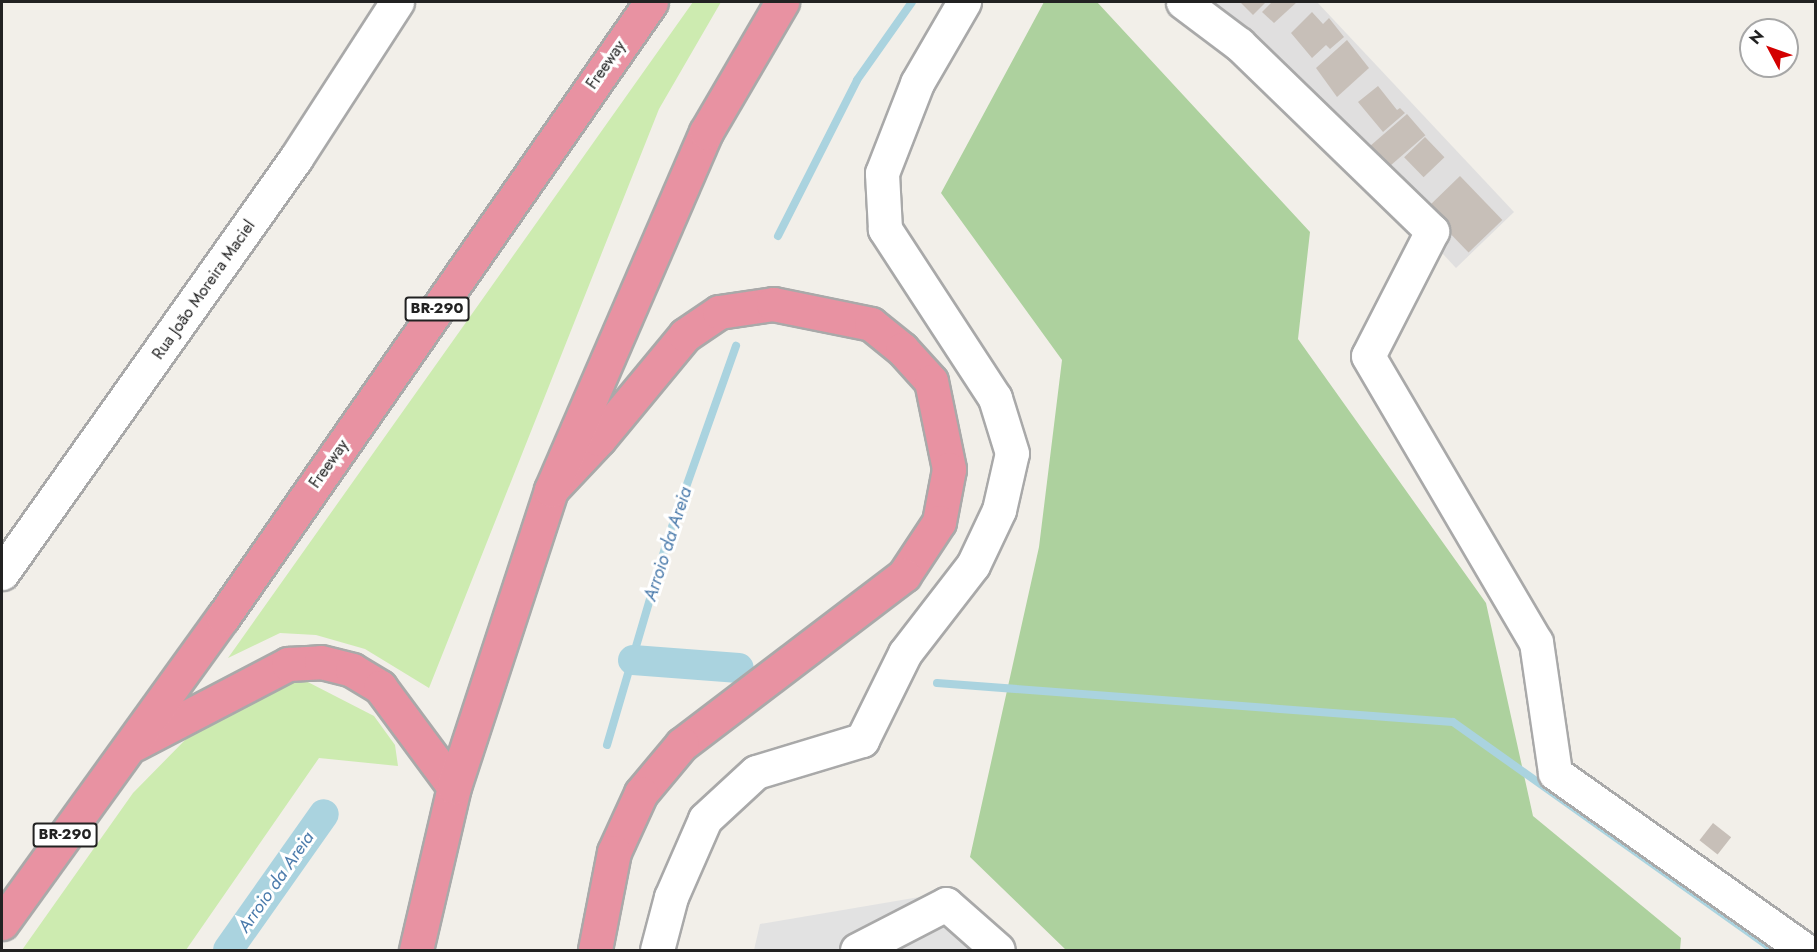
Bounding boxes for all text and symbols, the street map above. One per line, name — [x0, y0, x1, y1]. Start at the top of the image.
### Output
north arrow — [1739, 18, 1799, 78]
text: N — [1744, 25, 1769, 50]
street label: Freeway — [582, 37, 630, 93]
street label: Rua João Moreira Maciel — [149, 217, 259, 363]
road number: BR-290 — [404, 297, 470, 321]
street label: Freeway — [305, 436, 353, 492]
water label: Arroio da Areia — [639, 484, 697, 604]
road number: BR-290 — [32, 823, 98, 847]
water label: Arroio da Areia — [233, 827, 319, 937]

